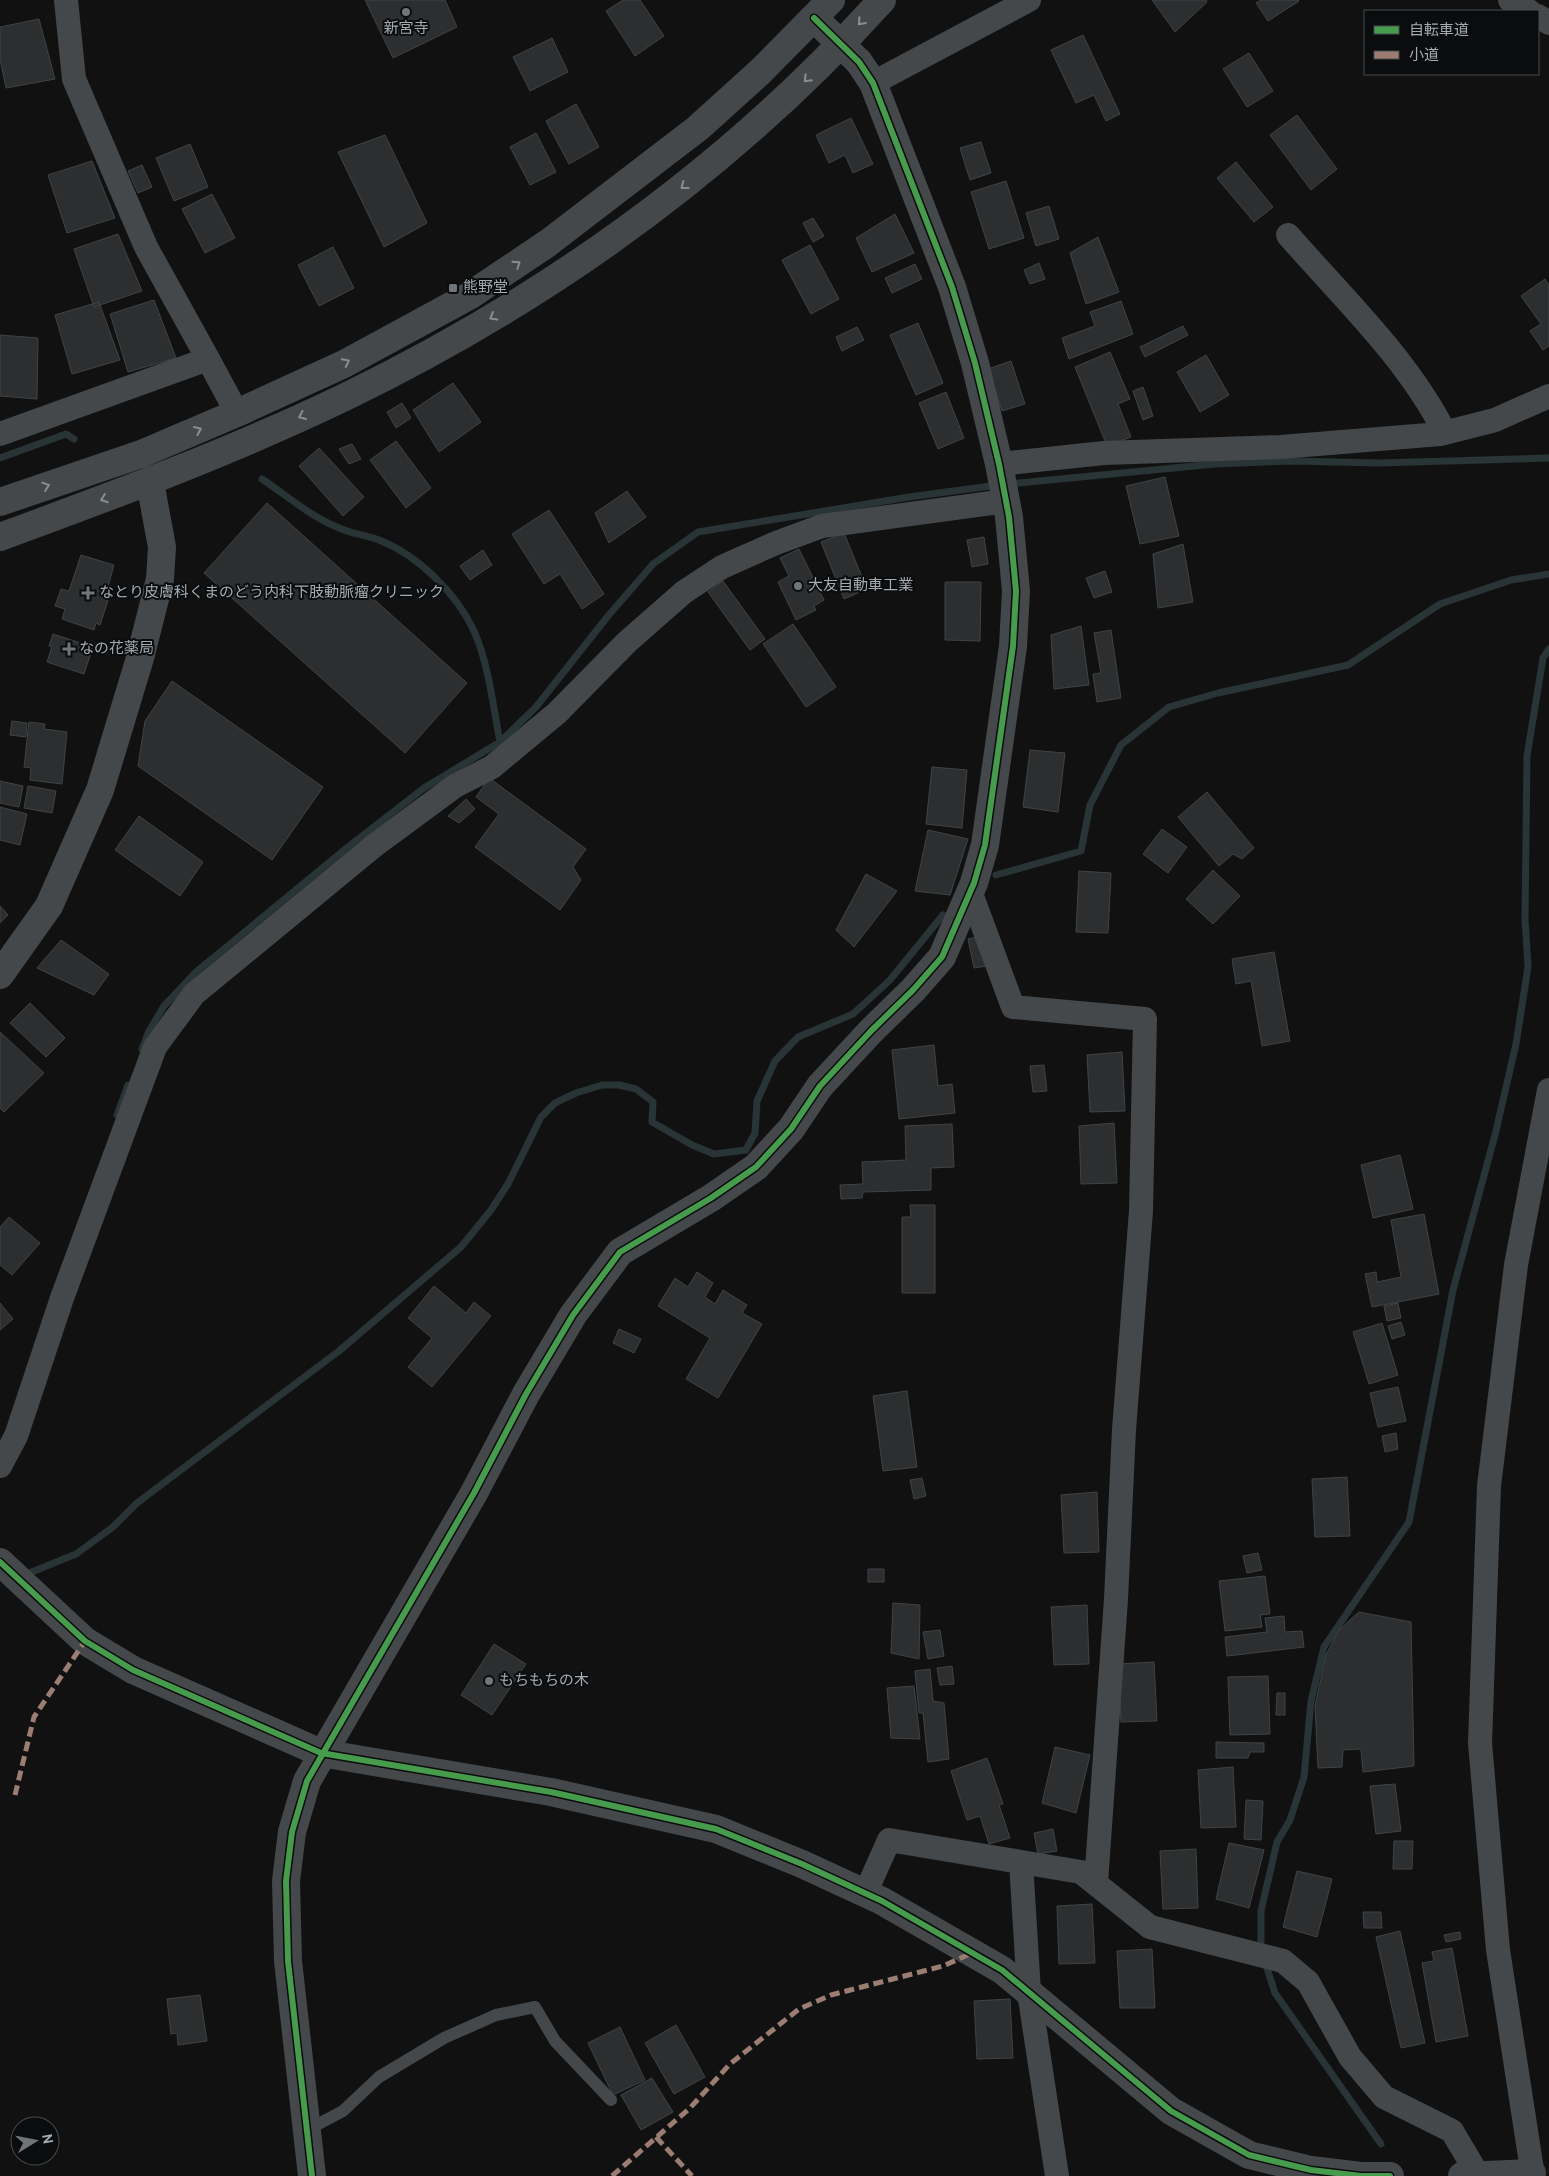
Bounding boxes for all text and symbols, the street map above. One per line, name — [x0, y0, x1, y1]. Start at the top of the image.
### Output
marker: 新宮寺 — [400, 6, 412, 18]
legend — [1364, 10, 1539, 75]
one-way arrow — [858, 17, 867, 26]
place label: 新宮寺 — [383, 20, 429, 39]
text: 自転車道 — [1409, 22, 1469, 41]
text: 小道 — [1409, 47, 1439, 66]
one-way arrow — [804, 73, 813, 82]
one-way arrow — [681, 180, 690, 188]
one-way arrow — [511, 261, 521, 270]
place label: 熊野堂 — [463, 279, 508, 298]
marker: 熊野堂 — [447, 282, 459, 294]
one-way arrow — [489, 310, 498, 320]
one-way arrow — [341, 358, 350, 368]
one-way arrow — [298, 410, 307, 421]
one-way arrow — [193, 425, 202, 436]
one-way arrow — [41, 482, 50, 492]
one-way arrow — [100, 493, 109, 503]
place label: 大友自動車工業 — [808, 577, 913, 596]
marker: 大友自動車工業 — [792, 580, 804, 592]
place label: なとり皮膚科くまのどう内科下肢動脈瘤クリニック — [99, 584, 444, 603]
marker: なとり皮膚科くまのどう内科下肢動脈瘤クリニック — [81, 586, 95, 600]
place label: なの花薬局 — [79, 640, 154, 659]
marker: なの花薬局 — [63, 643, 75, 655]
place label: もちもちの木 — [499, 1672, 589, 1691]
marker: もちもちの木 — [483, 1675, 495, 1687]
north arrow — [10, 2116, 60, 2166]
text: N — [37, 2133, 56, 2145]

